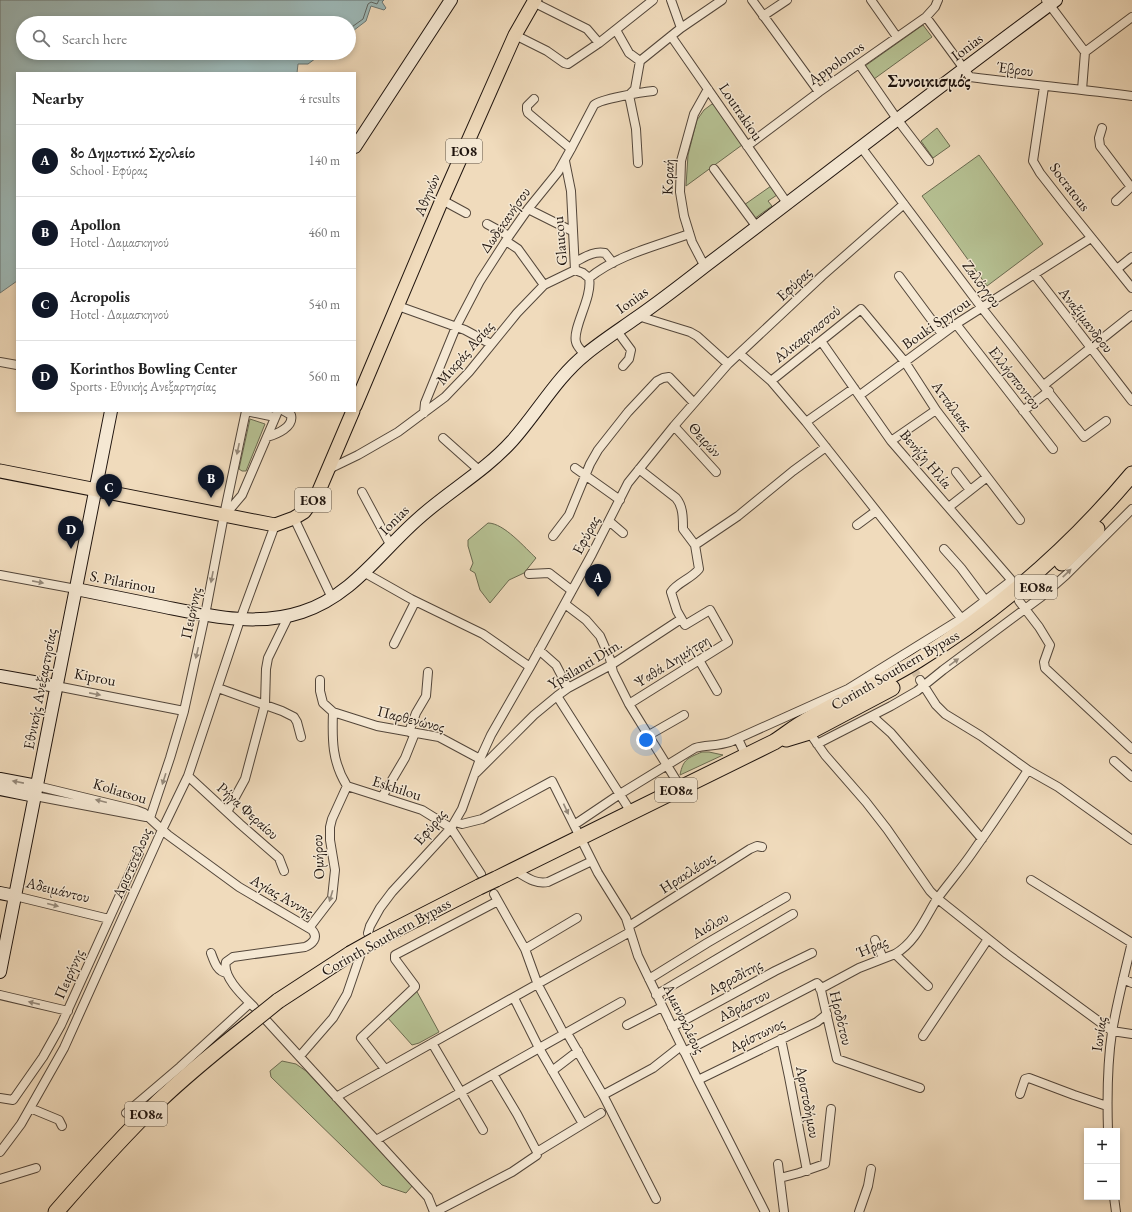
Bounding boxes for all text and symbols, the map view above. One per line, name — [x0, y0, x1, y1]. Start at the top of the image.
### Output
search box — [16, 16, 356, 60]
icon: search — [30, 27, 52, 49]
street label: Ionias — [947, 28, 986, 65]
text: Search here — [62, 29, 127, 48]
street label: Appolonos — [803, 36, 868, 89]
street label: Έβρου — [995, 57, 1035, 80]
district label: Συνοικισμός — [887, 70, 971, 92]
street label: Loutrakiou — [715, 79, 768, 144]
text: Nearby — [32, 87, 84, 109]
text: 4 results — [299, 90, 340, 107]
road number: ΕΟ8 — [446, 139, 482, 163]
text: 8ο Δημοτικό Σχολείο — [70, 143, 195, 162]
text: A — [40, 152, 50, 169]
text: 140 m — [309, 152, 340, 169]
street label: Κοραή — [657, 159, 678, 195]
street label: Socratous — [1046, 159, 1095, 215]
text: School · Εφύρας — [70, 162, 147, 179]
street label: Αθηνών — [409, 171, 444, 220]
street label: Δωδεκανήσου — [475, 183, 534, 256]
text: Apollon — [70, 215, 121, 234]
street label: Glaucou — [548, 215, 571, 267]
text: B — [41, 224, 49, 241]
text: 460 m — [309, 224, 340, 241]
text: Hotel · Δαμασκηνού — [70, 234, 169, 251]
street label: Ζαλόγγου — [958, 256, 1006, 311]
street label: Εφύρας — [772, 263, 815, 305]
street label: Ionias — [612, 282, 652, 318]
street label: Αναξίμανδρου — [1054, 282, 1118, 356]
text: Acropolis — [70, 287, 130, 306]
street label: Bouki Spyrou — [898, 292, 974, 353]
text: C — [40, 296, 50, 313]
text: 540 m — [309, 296, 340, 313]
street label: Αλικαρνασσού — [768, 301, 844, 367]
text: Hotel · Δαμασκηνού — [70, 306, 169, 323]
street label: Μικράς Ασίας — [432, 317, 498, 389]
street label: Ελλήσποντου — [985, 342, 1046, 413]
text: Korinthos Bowling Center — [70, 359, 237, 378]
text: D — [40, 368, 50, 385]
text: 560 m — [309, 368, 340, 385]
street label: Αττάλειας — [927, 376, 977, 434]
text: Sports · Εθνικής Ανεξαρτησίας — [70, 378, 216, 395]
street label: Θειρών — [685, 418, 726, 461]
street label: Βενήζη Ηλία — [896, 425, 957, 492]
one-way arrow — [234, 443, 240, 455]
pin: B — [198, 465, 224, 498]
pin: C — [96, 474, 122, 507]
road number: ΕΟ8 — [295, 488, 331, 512]
street label: Ionias — [375, 500, 413, 539]
street label: Εφύρας — [567, 512, 604, 557]
pin: D — [58, 516, 84, 549]
pin: A — [585, 564, 611, 597]
street label: S. Pilarinou — [88, 566, 158, 597]
one-way arrow — [1062, 568, 1072, 578]
one-way arrow — [209, 571, 215, 583]
road number: ΕΟ8α — [1015, 575, 1057, 599]
one-way arrow — [32, 579, 44, 585]
street label: Πειρήνης — [176, 585, 205, 641]
street label: Corinth Southern Bypass — [827, 625, 962, 714]
street label: Εθνικής Ανεξαρτησίας — [18, 627, 61, 751]
street label: Ψαθά Δημήτρη — [630, 630, 713, 691]
street label: Ypsilanti Dim. — [544, 634, 625, 693]
one-way arrow — [193, 647, 199, 660]
one-way arrow — [949, 658, 959, 666]
street label: Kiprou — [73, 663, 118, 690]
one-way arrow — [89, 691, 101, 697]
street label: Παρθενώνος — [375, 701, 447, 736]
your location — [636, 730, 656, 750]
street label: Eskhilou — [370, 771, 424, 804]
street label: Koliatsou — [91, 773, 150, 808]
one-way arrow — [160, 773, 166, 785]
street label: Ρήγα Φεραίου — [213, 778, 283, 843]
road number: ΕΟ8α — [655, 778, 697, 802]
one-way arrow — [12, 779, 25, 785]
one-way arrow — [95, 798, 107, 804]
one-way arrow — [563, 803, 569, 815]
street label: Εφύρας — [409, 805, 450, 849]
street label: Αριστοτέλους — [107, 824, 156, 902]
street label: Ομήρου — [307, 834, 328, 880]
street label: Ηρακλέους — [656, 848, 718, 897]
street label: Αγίας Άννης — [246, 869, 317, 921]
street label: Αδειμάντου — [23, 872, 92, 907]
one-way arrow — [328, 891, 334, 903]
street label: Corinth Southern Bypass — [318, 893, 454, 980]
one-way arrow — [47, 903, 59, 909]
street label: Αιόλου — [687, 906, 732, 943]
street label: Ήρας — [853, 931, 890, 962]
street label: Πειρήνης — [49, 946, 88, 1002]
street label: Αφροδίτης — [703, 954, 765, 999]
street label: Αμεινοκλέους — [659, 980, 710, 1057]
street label: Αδράστου — [714, 983, 773, 1026]
street label: Ηροδότου — [826, 989, 857, 1047]
one-way arrow — [28, 999, 40, 1005]
street label: Αρίστωνος — [725, 1013, 788, 1057]
street label: Ιωνίας — [1087, 1015, 1110, 1053]
street label: Αριστοδήμου — [792, 1063, 825, 1140]
road number: ΕΟ8α — [125, 1102, 167, 1126]
map controls — [1084, 1128, 1120, 1200]
button: + — [1084, 1128, 1120, 1164]
button: − — [1084, 1164, 1120, 1200]

